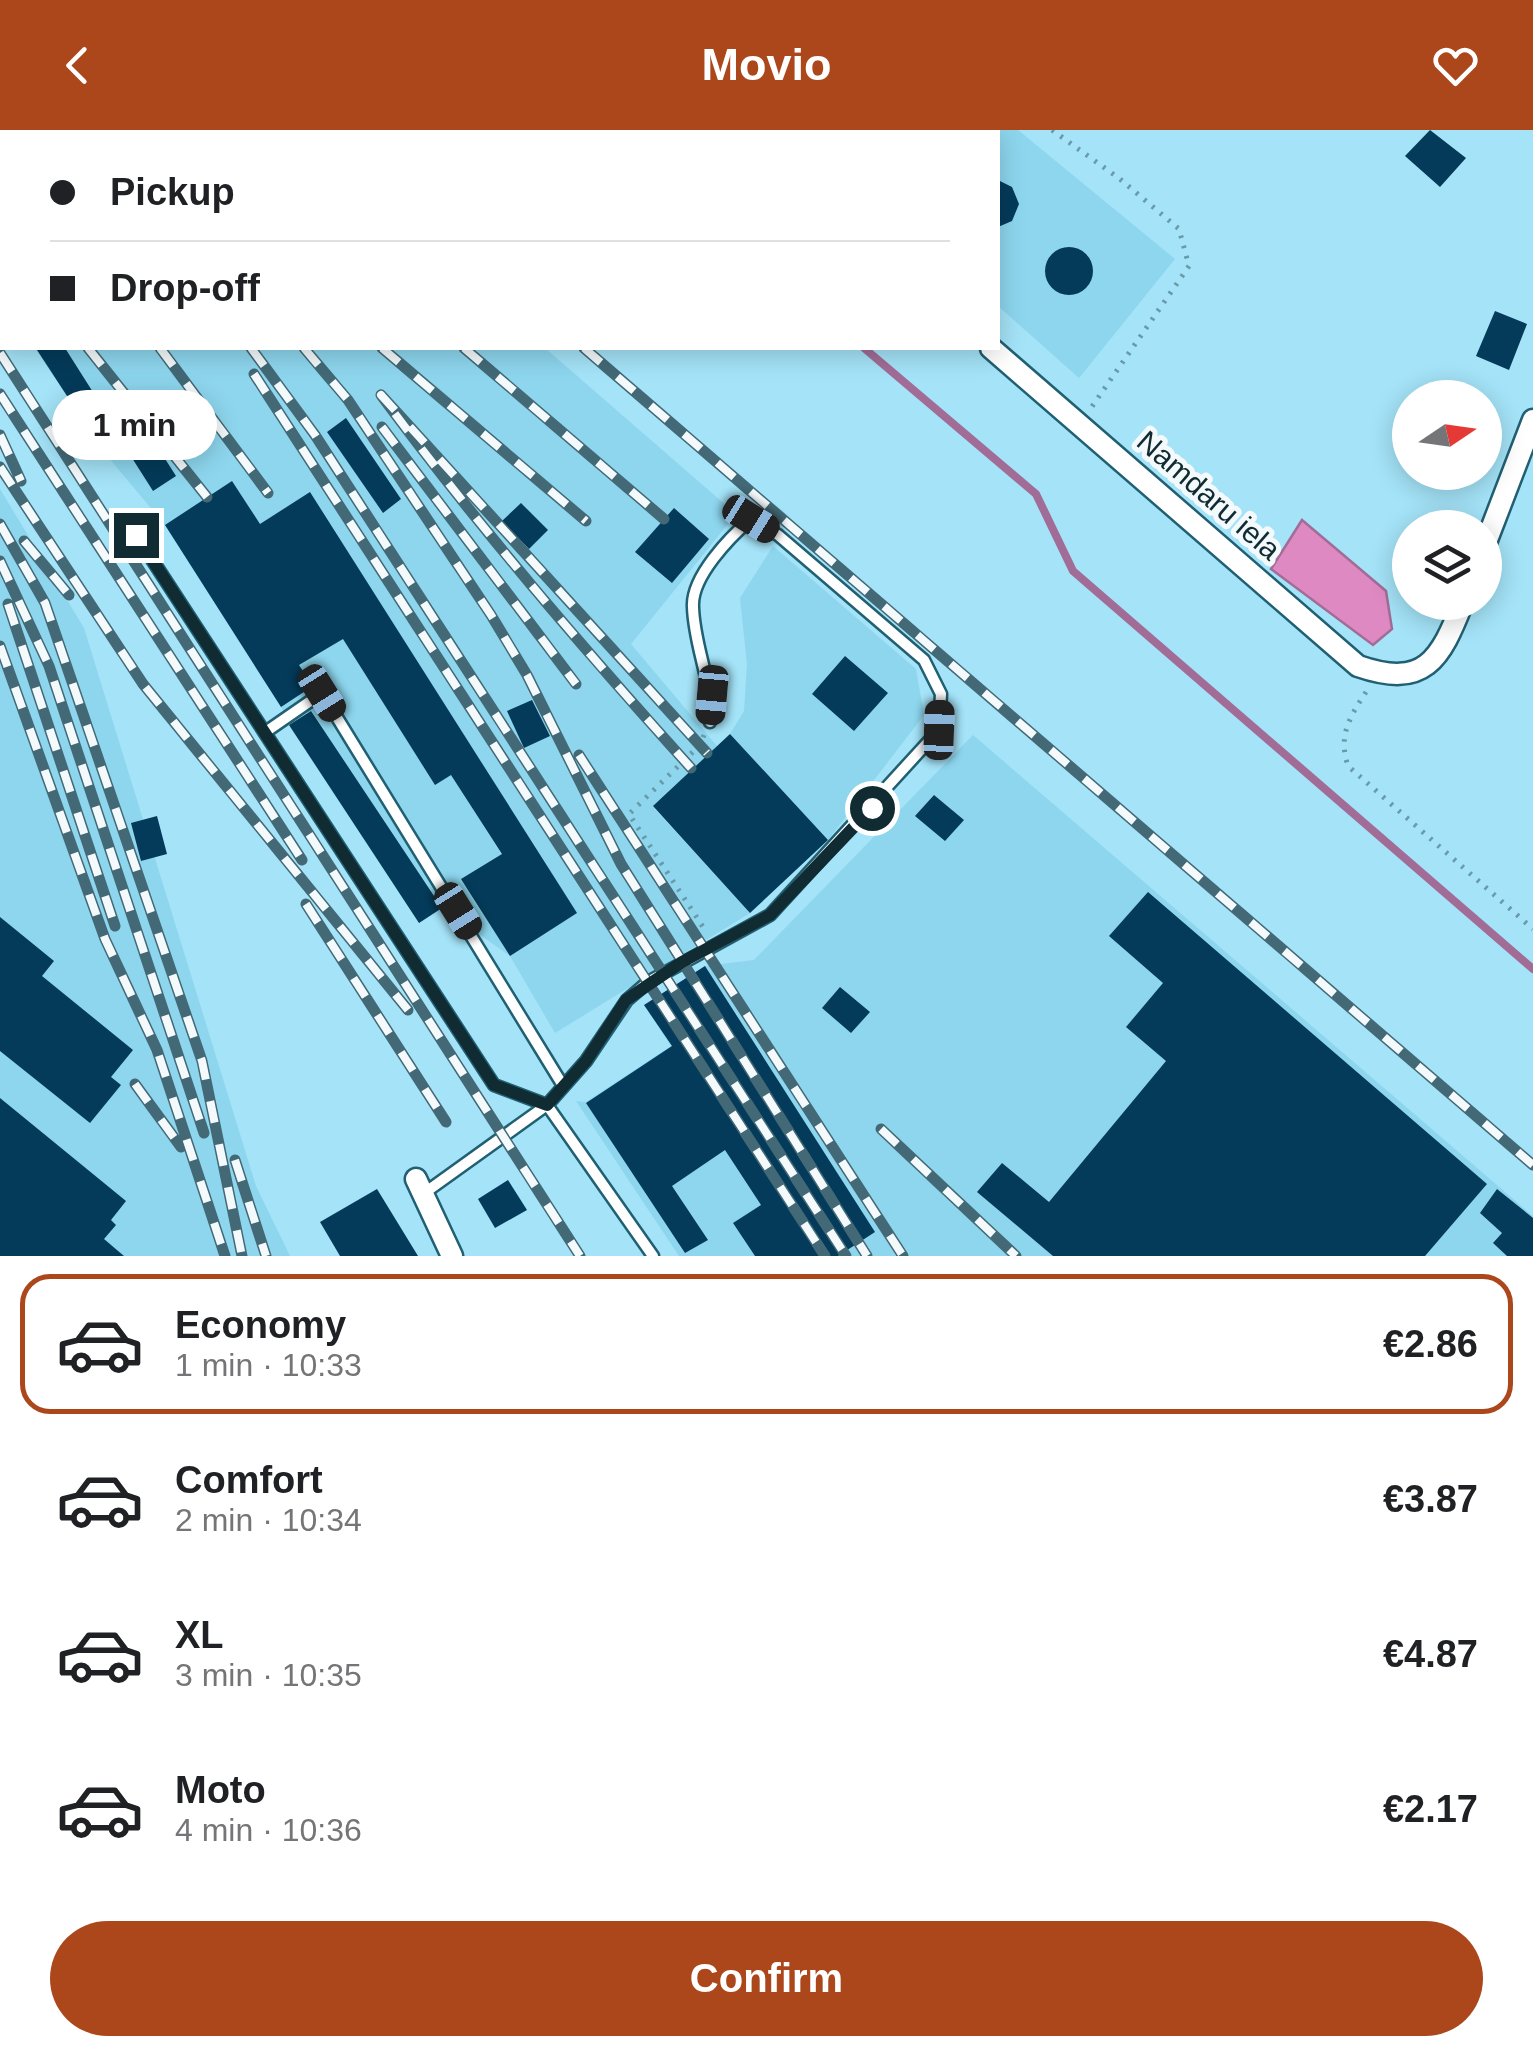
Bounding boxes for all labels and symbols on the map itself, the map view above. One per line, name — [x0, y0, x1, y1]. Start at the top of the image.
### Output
north arrow — [1392, 380, 1502, 490]
callout: 1 min — [54, 390, 218, 460]
street label: Namdaru iela — [1131, 424, 1287, 566]
car — [718, 490, 784, 548]
route end — [114, 513, 159, 558]
car — [293, 660, 351, 726]
car — [694, 664, 730, 726]
car — [923, 699, 955, 761]
route start — [850, 786, 895, 831]
car — [429, 878, 487, 944]

